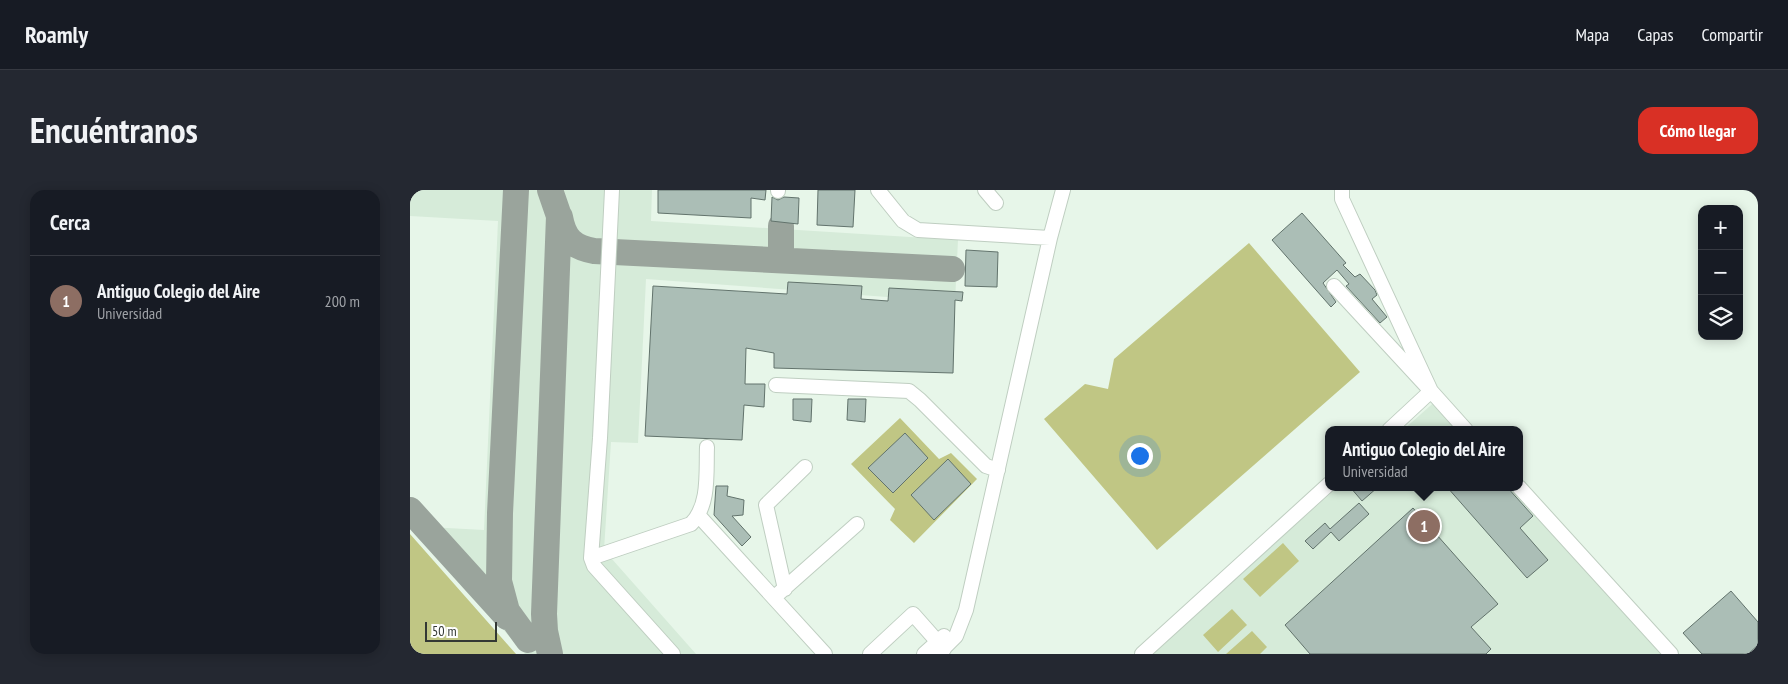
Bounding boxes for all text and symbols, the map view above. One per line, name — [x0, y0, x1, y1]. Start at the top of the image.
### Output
text: Roamly — [25, 19, 88, 50]
text: Mapa — [1576, 23, 1609, 46]
text: Capas — [1637, 23, 1674, 46]
text: Compartir — [1702, 23, 1763, 46]
text: Encuéntranos — [30, 107, 198, 153]
button: Cómo llegar — [1638, 107, 1758, 154]
map controls — [1698, 205, 1743, 340]
button: + — [1698, 205, 1743, 250]
text: Cerca — [50, 209, 90, 236]
button: − — [1698, 250, 1743, 295]
text: Antiguo Colegio del Aire — [97, 279, 260, 303]
text: 1 — [62, 291, 70, 311]
text: 200 m — [325, 291, 360, 311]
button: layers — [1698, 295, 1743, 340]
text: Universidad — [97, 303, 162, 323]
popup — [1325, 426, 1523, 491]
text: Antiguo Colegio del Aire — [1342, 437, 1506, 461]
your location — [1127, 443, 1153, 469]
text: Universidad — [1342, 461, 1408, 481]
pin: 1 — [1408, 507, 1440, 545]
scale bar — [425, 619, 498, 642]
text: 50 m — [432, 622, 457, 640]

